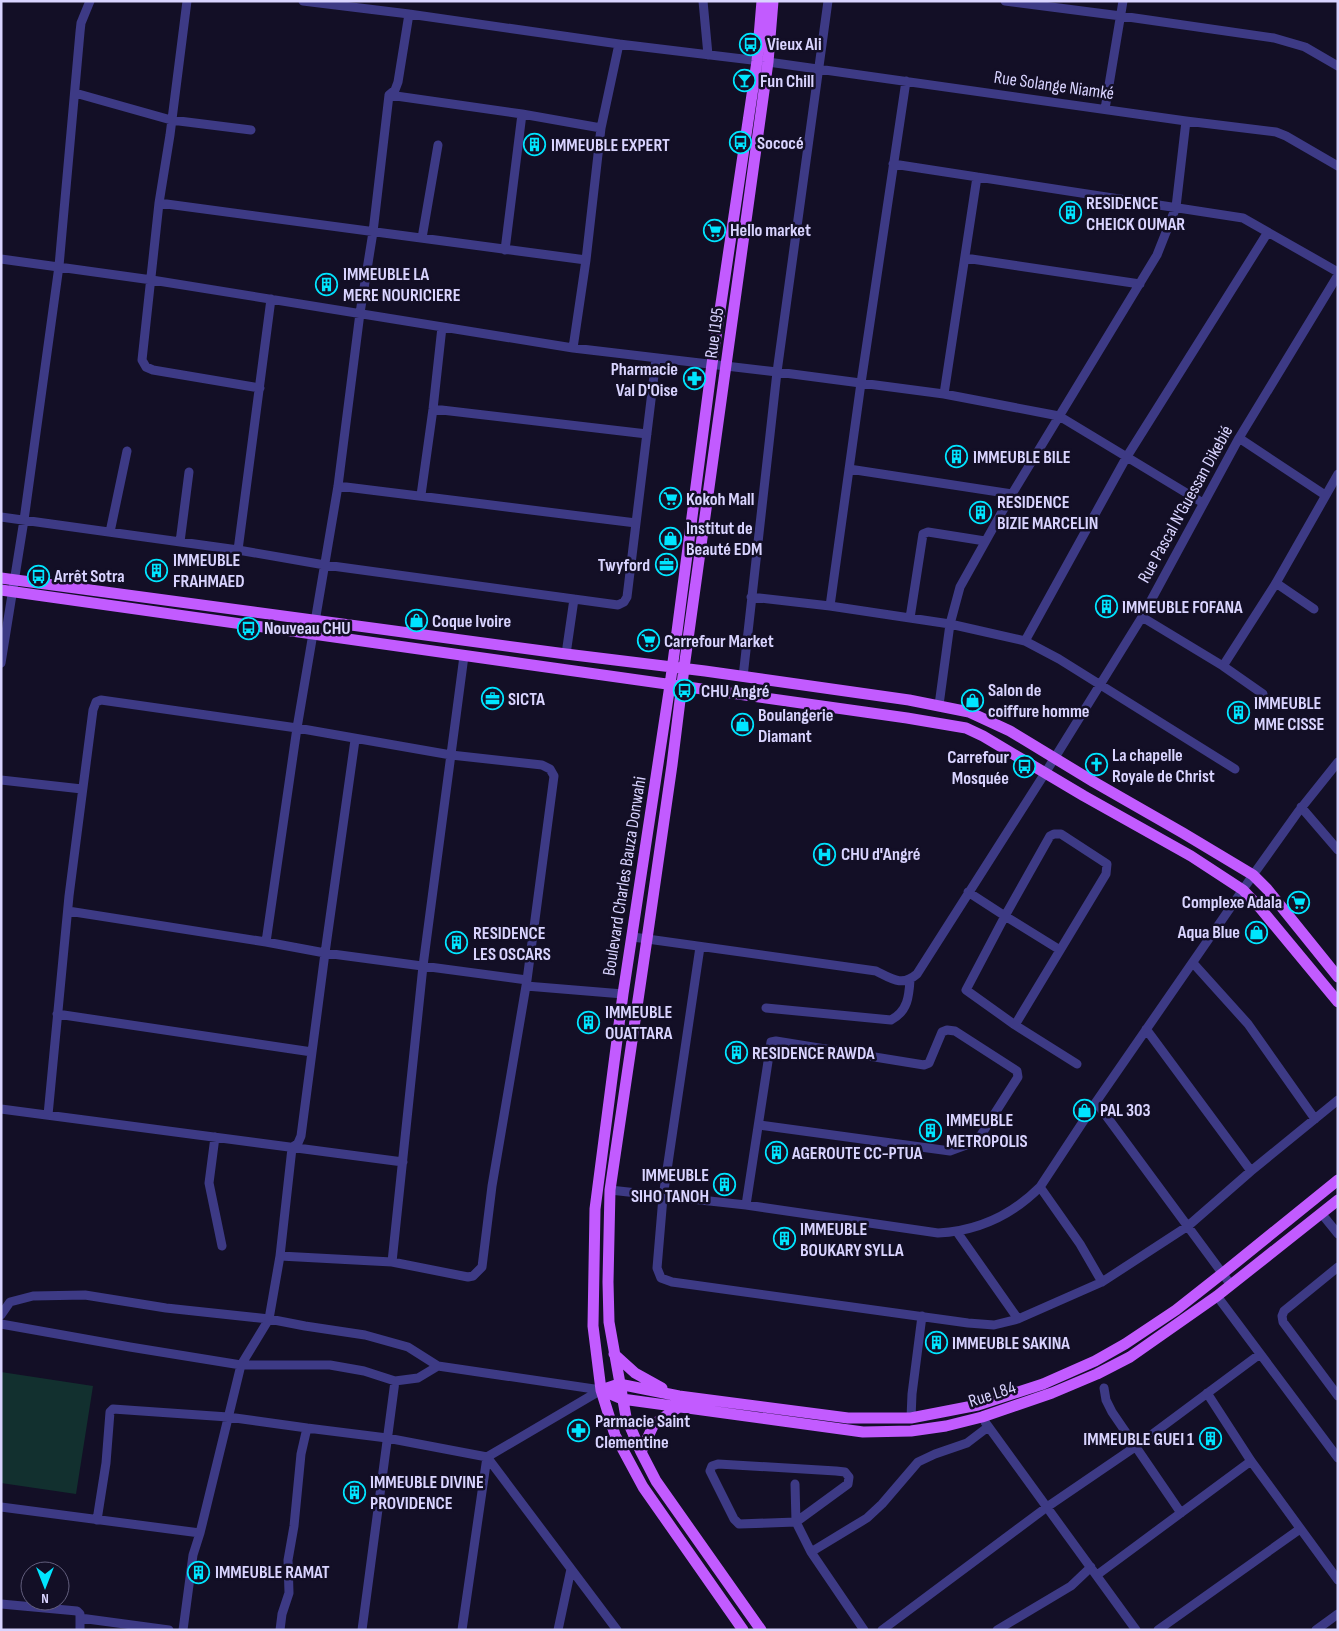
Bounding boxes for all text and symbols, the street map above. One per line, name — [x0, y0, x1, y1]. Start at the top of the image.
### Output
bus stop icon: Vieux Ali — [739, 32, 763, 56]
place label: Vieux Ali — [767, 34, 822, 55]
street label: Rue Solange Niamké — [992, 67, 1115, 104]
bar icon: Fun Chill — [732, 69, 756, 93]
place label: Fun Chill — [760, 71, 814, 92]
bus stop icon: Sococé — [729, 131, 753, 155]
building icon: IMMEUBLE EXPERT — [523, 133, 547, 157]
place label: Sococé — [757, 133, 804, 154]
place label: IMMEUBLE EXPERT — [551, 135, 670, 156]
place label: RESIDENCE CHEICK OUMAR — [1086, 193, 1185, 235]
building icon: RESIDENCE CHEICK OUMAR — [1058, 201, 1082, 225]
supermarket icon: Hello market — [702, 218, 726, 242]
place label: Hello market — [730, 220, 811, 241]
place label: IMMEUBLE LA MERE NOURICIERE — [343, 264, 461, 306]
building icon: IMMEUBLE LA MERE NOURICIERE — [315, 272, 339, 296]
street label: Rue I195 — [701, 306, 728, 360]
place label: Pharmacie Val D'Oise — [611, 359, 678, 401]
pharmacy icon: Pharmacie Val D'Oise — [682, 367, 706, 391]
street label: Rue Pascal N'Guessan Dikebié — [1133, 422, 1237, 587]
building icon: IMMEUBLE BILE — [945, 445, 969, 469]
place label: IMMEUBLE BILE — [973, 447, 1071, 468]
supermarket icon: Kokoh Mall — [658, 487, 682, 511]
place label: Kokoh Mall — [686, 489, 754, 510]
place label: RESIDENCE BIZIE MARCELIN — [997, 492, 1098, 534]
building icon: RESIDENCE BIZIE MARCELIN — [969, 500, 993, 524]
place label: Institut de Beauté EDM — [686, 518, 762, 560]
shop icon: Institut de Beauté EDM — [658, 526, 682, 550]
place label: IMMEUBLE FRAHMAED — [173, 550, 245, 592]
office icon: Twyford — [654, 553, 678, 577]
place label: Twyford — [598, 555, 650, 576]
building icon: IMMEUBLE FRAHMAED — [145, 558, 169, 582]
bus stop icon: Arrêt Sotra — [26, 564, 50, 588]
place label: Arrêt Sotra — [53, 566, 125, 587]
building icon: IMMEUBLE FOFANA — [1094, 595, 1118, 619]
place label: IMMEUBLE FOFANA — [1122, 597, 1243, 618]
shop icon: Coque Ivoire — [404, 609, 428, 633]
place label: Coque Ivoire — [432, 611, 511, 632]
bus stop icon: Nouveau CHU — [236, 616, 260, 640]
place label: Nouveau CHU — [264, 618, 351, 639]
supermarket icon: Carrefour Market — [636, 629, 660, 653]
place label: Carrefour Market — [664, 631, 774, 652]
bus stop icon: CHU Angré — [673, 679, 697, 703]
place label: Salon de coiffure homme — [988, 680, 1090, 722]
place label: CHU Angré — [701, 681, 769, 702]
office icon: SICTA — [480, 687, 504, 711]
shop icon: Salon de coiffure homme — [960, 688, 984, 712]
place label: SICTA — [508, 689, 545, 710]
place label: IMMEUBLE MME CISSE — [1254, 693, 1324, 735]
building icon: IMMEUBLE MME CISSE — [1226, 701, 1250, 725]
place label: Boulangerie Diamant — [758, 705, 833, 747]
shop icon: Boulangerie Diamant — [730, 713, 754, 737]
place label: La chapelle Royale de Christ — [1112, 745, 1215, 787]
place label: Carrefour Mosquée — [947, 747, 1009, 789]
church icon: La chapelle Royale de Christ — [1084, 753, 1108, 777]
bus stop icon: Carrefour Mosquée — [1013, 755, 1037, 779]
street label: Boulevard Charles Bauza Donwahi — [598, 775, 651, 977]
hospital icon: CHU d'Angré — [813, 842, 837, 866]
place label: CHU d'Angré — [841, 844, 921, 865]
supermarket icon: Complexe Adala — [1286, 890, 1310, 914]
place label: Complexe Adala — [1182, 892, 1282, 913]
shop icon: Aqua Blue — [1244, 920, 1268, 944]
place label: Aqua Blue — [1177, 922, 1240, 943]
place label: RESIDENCE LES OSCARS — [473, 923, 551, 965]
building icon: RESIDENCE LES OSCARS — [445, 931, 469, 955]
place label: IMMEUBLE OUATTARA — [605, 1002, 673, 1044]
building icon: IMMEUBLE OUATTARA — [577, 1010, 601, 1034]
building icon: RESIDENCE RAWDA — [724, 1041, 748, 1065]
place label: RESIDENCE RAWDA — [752, 1043, 875, 1064]
shop icon: PAL 303 — [1072, 1098, 1096, 1122]
place label: PAL 303 — [1100, 1100, 1151, 1121]
place label: IMMEUBLE METROPOLIS — [946, 1110, 1028, 1152]
building icon: IMMEUBLE METROPOLIS — [918, 1118, 942, 1142]
building icon: AGEROUTE CC-PTUA — [764, 1141, 788, 1165]
place label: AGEROUTE CC-PTUA — [791, 1143, 923, 1164]
place label: IMMEUBLE SIHO TANOH — [631, 1165, 709, 1207]
building icon: IMMEUBLE SIHO TANOH — [713, 1173, 737, 1197]
place label: IMMEUBLE BOUKARY SYLLA — [800, 1219, 904, 1261]
building icon: IMMEUBLE BOUKARY SYLLA — [772, 1227, 796, 1251]
building icon: IMMEUBLE SAKINA — [924, 1331, 948, 1355]
place label: IMMEUBLE SAKINA — [952, 1333, 1070, 1354]
street label: Rue L84 — [966, 1377, 1019, 1412]
place label: Parmacie Saint Clementine — [595, 1411, 690, 1453]
pharmacy icon: Parmacie Saint Clementine — [567, 1419, 591, 1443]
building icon: IMMEUBLE GUEI 1 — [1198, 1427, 1222, 1451]
place label: IMMEUBLE GUEI 1 — [1083, 1429, 1194, 1450]
place label: IMMEUBLE DIVINE PROVIDENCE — [370, 1472, 484, 1514]
building icon: IMMEUBLE DIVINE PROVIDENCE — [342, 1480, 366, 1504]
building icon: IMMEUBLE RAMAT — [187, 1560, 211, 1584]
north arrow — [20, 1561, 70, 1611]
place label: IMMEUBLE RAMAT — [215, 1562, 330, 1583]
text: N — [41, 1590, 49, 1607]

